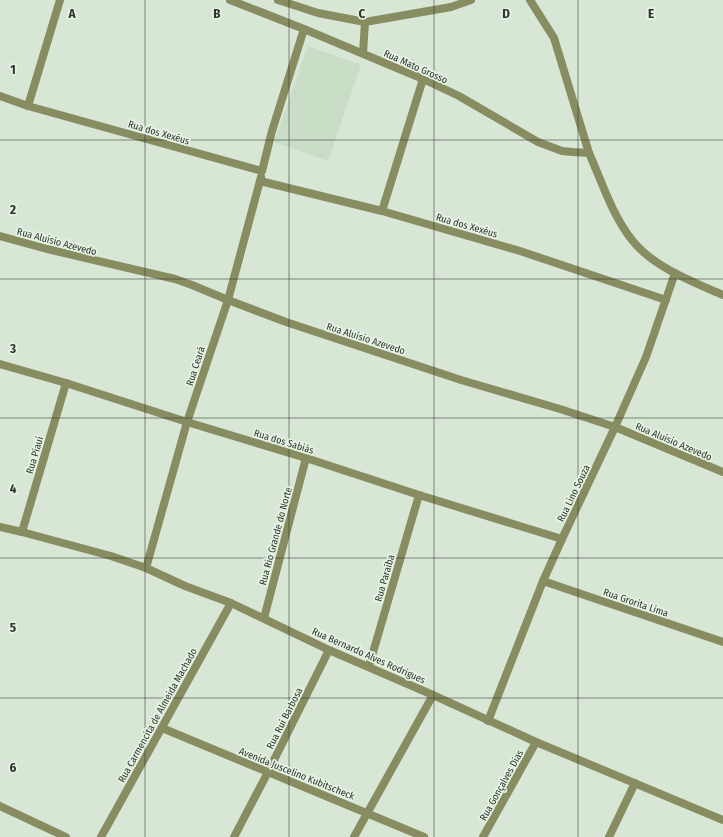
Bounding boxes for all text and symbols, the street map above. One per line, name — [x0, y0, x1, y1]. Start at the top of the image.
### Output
text: A — [67, 6, 76, 21]
text: B — [213, 6, 221, 21]
text: C — [359, 6, 366, 21]
text: D — [502, 6, 510, 21]
text: E — [648, 6, 654, 21]
street label: Rua Mato Grosso — [382, 47, 449, 86]
text: 1 — [10, 62, 16, 77]
street label: Rua dos Xexéus — [127, 118, 191, 147]
text: 2 — [9, 202, 16, 217]
street label: Rua dos Xexéus — [435, 211, 499, 240]
street label: Rua Aluísio Azevedo — [16, 225, 98, 258]
street label: Rua Aluísio Azevedo — [325, 320, 407, 357]
text: 3 — [9, 341, 16, 356]
street label: Rua Ceará — [184, 345, 208, 387]
street label: Rua Aluísio Azevedo — [634, 419, 714, 463]
street label: Rua dos Sabiás — [252, 427, 315, 457]
street label: Rua Piauí — [23, 434, 46, 475]
street label: Rua Lino Souza — [555, 463, 593, 524]
text: 4 — [10, 481, 17, 496]
street label: Rua Rio Grande do Norte — [257, 486, 295, 587]
street label: Rua Paraíba — [372, 553, 397, 603]
street label: Rua Grorita Lima — [602, 586, 670, 620]
text: 5 — [10, 620, 16, 635]
street label: Rua Bernardo Alves Rodrigues — [310, 625, 427, 686]
street label: Rua Carmencita de Almeida Machado — [116, 646, 200, 785]
street label: Rua Rui Barbosa — [264, 686, 305, 751]
street label: Avenida Juscelino Kubitscheck — [237, 745, 356, 803]
street label: Rua Gonçalves Dias — [477, 748, 526, 823]
text: 6 — [10, 760, 17, 775]

